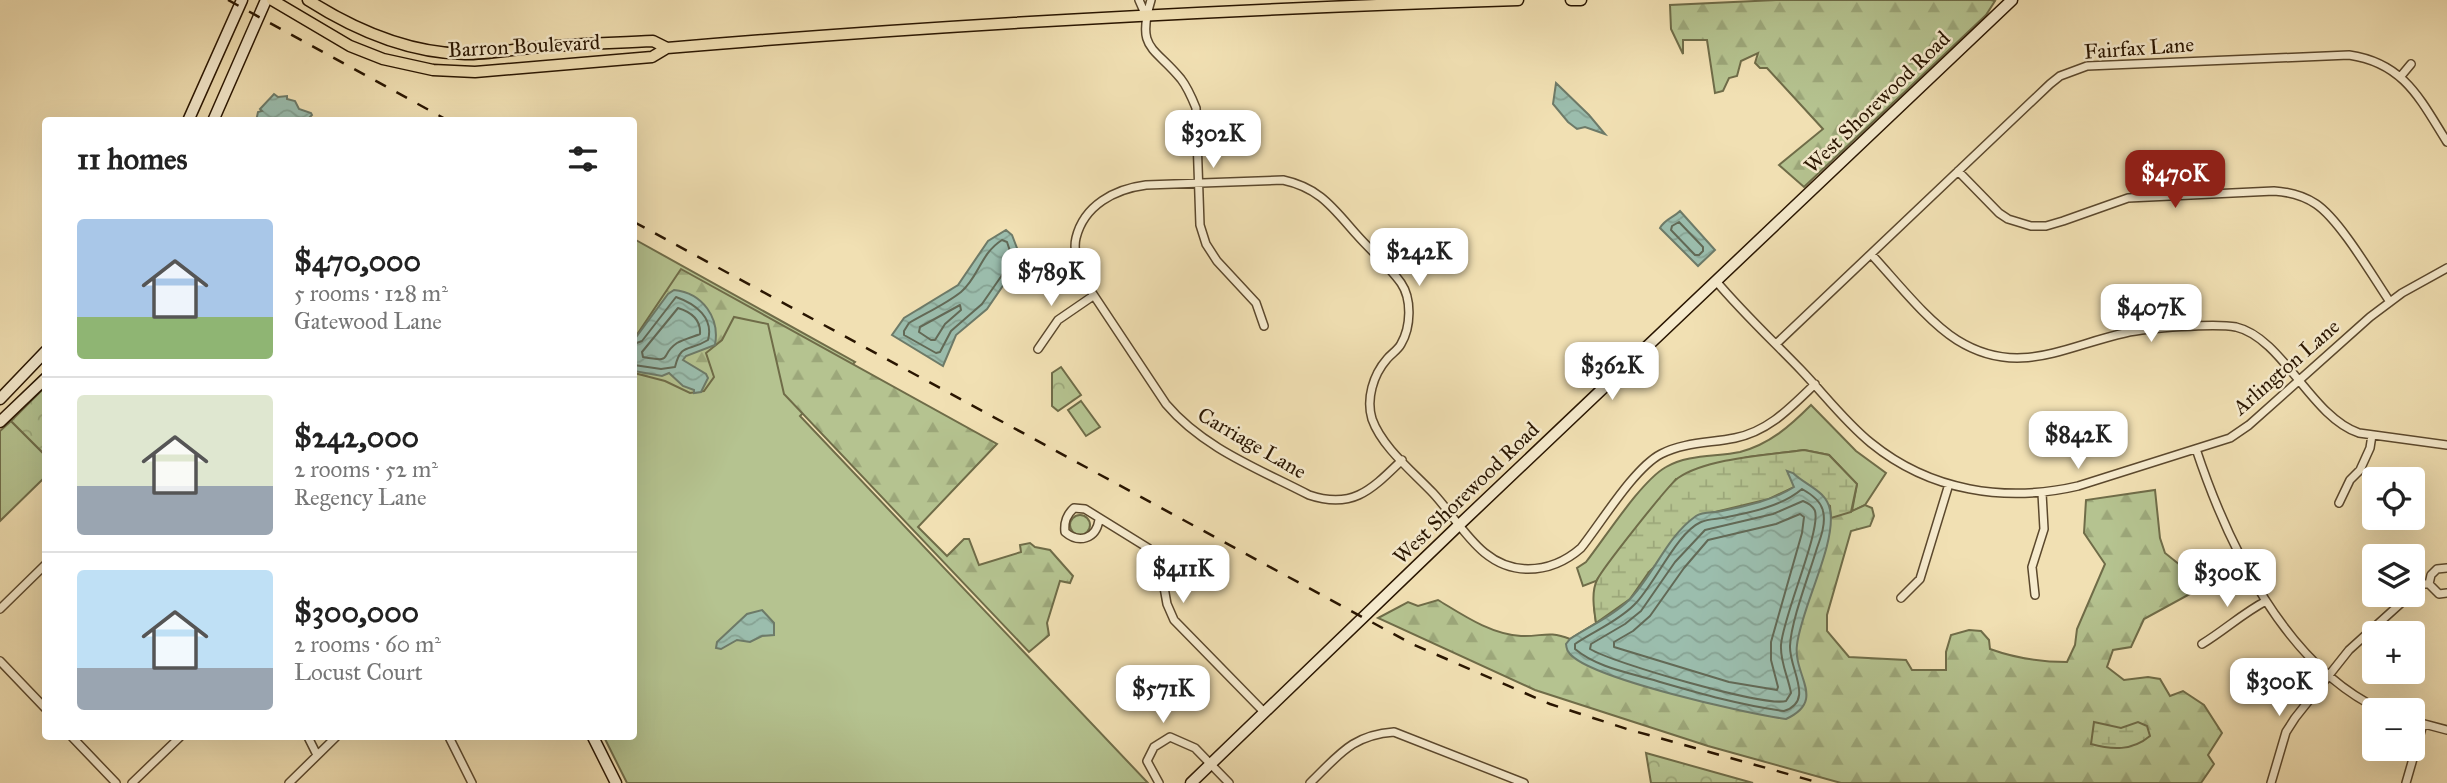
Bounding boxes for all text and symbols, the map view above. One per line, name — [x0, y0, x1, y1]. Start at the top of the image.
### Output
street label: West Shorewood Road — [1798, 25, 1956, 178]
street label: Barron Boulevard — [447, 29, 601, 63]
street label: Fairfax Lane — [2083, 31, 2195, 65]
pin: $302K — [1164, 110, 1262, 170]
text: $302K — [1181, 119, 1245, 147]
icon: filters — [564, 140, 602, 178]
text: 11 homes — [77, 141, 188, 177]
pin: $470K — [2126, 150, 2224, 210]
text: $470K — [2141, 159, 2209, 187]
pin: $242K — [1370, 229, 1468, 288]
text: $242K — [1386, 237, 1452, 265]
text: $470,000 — [294, 243, 421, 279]
icon: home — [133, 247, 217, 331]
pin: $789K — [1002, 248, 1100, 308]
text: $789K — [1018, 257, 1084, 285]
text: 5 rooms · 128 m² — [294, 279, 448, 307]
pin: $407K — [2102, 284, 2200, 344]
text: $407K — [2117, 293, 2185, 321]
text: Gatewood Lane — [294, 307, 442, 335]
street label: Arlington Lane — [2226, 313, 2345, 421]
pin: $362K — [1563, 342, 1661, 402]
text: $362K — [1581, 351, 1643, 379]
street label: Carriage Lane — [1193, 401, 1311, 485]
pin: $842K — [2029, 412, 2127, 471]
street label: West Shorewood Road — [1387, 416, 1545, 569]
text: $242,000 — [294, 419, 419, 455]
text: $842K — [2045, 420, 2111, 448]
icon: home — [133, 423, 217, 507]
text: 2 rooms · 52 m² — [294, 455, 438, 483]
map controls — [2362, 467, 2425, 761]
button: locate — [2362, 467, 2425, 530]
text: Regency Lane — [294, 483, 427, 511]
button: layers — [2362, 544, 2425, 607]
pin: $411K — [1134, 546, 1232, 605]
pin: $300K — [2178, 550, 2276, 609]
text: $411K — [1152, 554, 1214, 582]
text: $300K — [2194, 558, 2260, 586]
text: $300,000 — [294, 594, 419, 630]
icon: home — [133, 598, 217, 682]
button: + — [2362, 621, 2425, 684]
text: 2 rooms · 60 m² — [294, 630, 441, 658]
text: Locust Court — [294, 658, 423, 686]
pin: $300K — [2230, 658, 2328, 718]
pin: $571K — [1114, 666, 1212, 725]
text: $300K — [2246, 667, 2312, 695]
text: $571K — [1132, 674, 1194, 702]
button: − — [2362, 698, 2425, 761]

